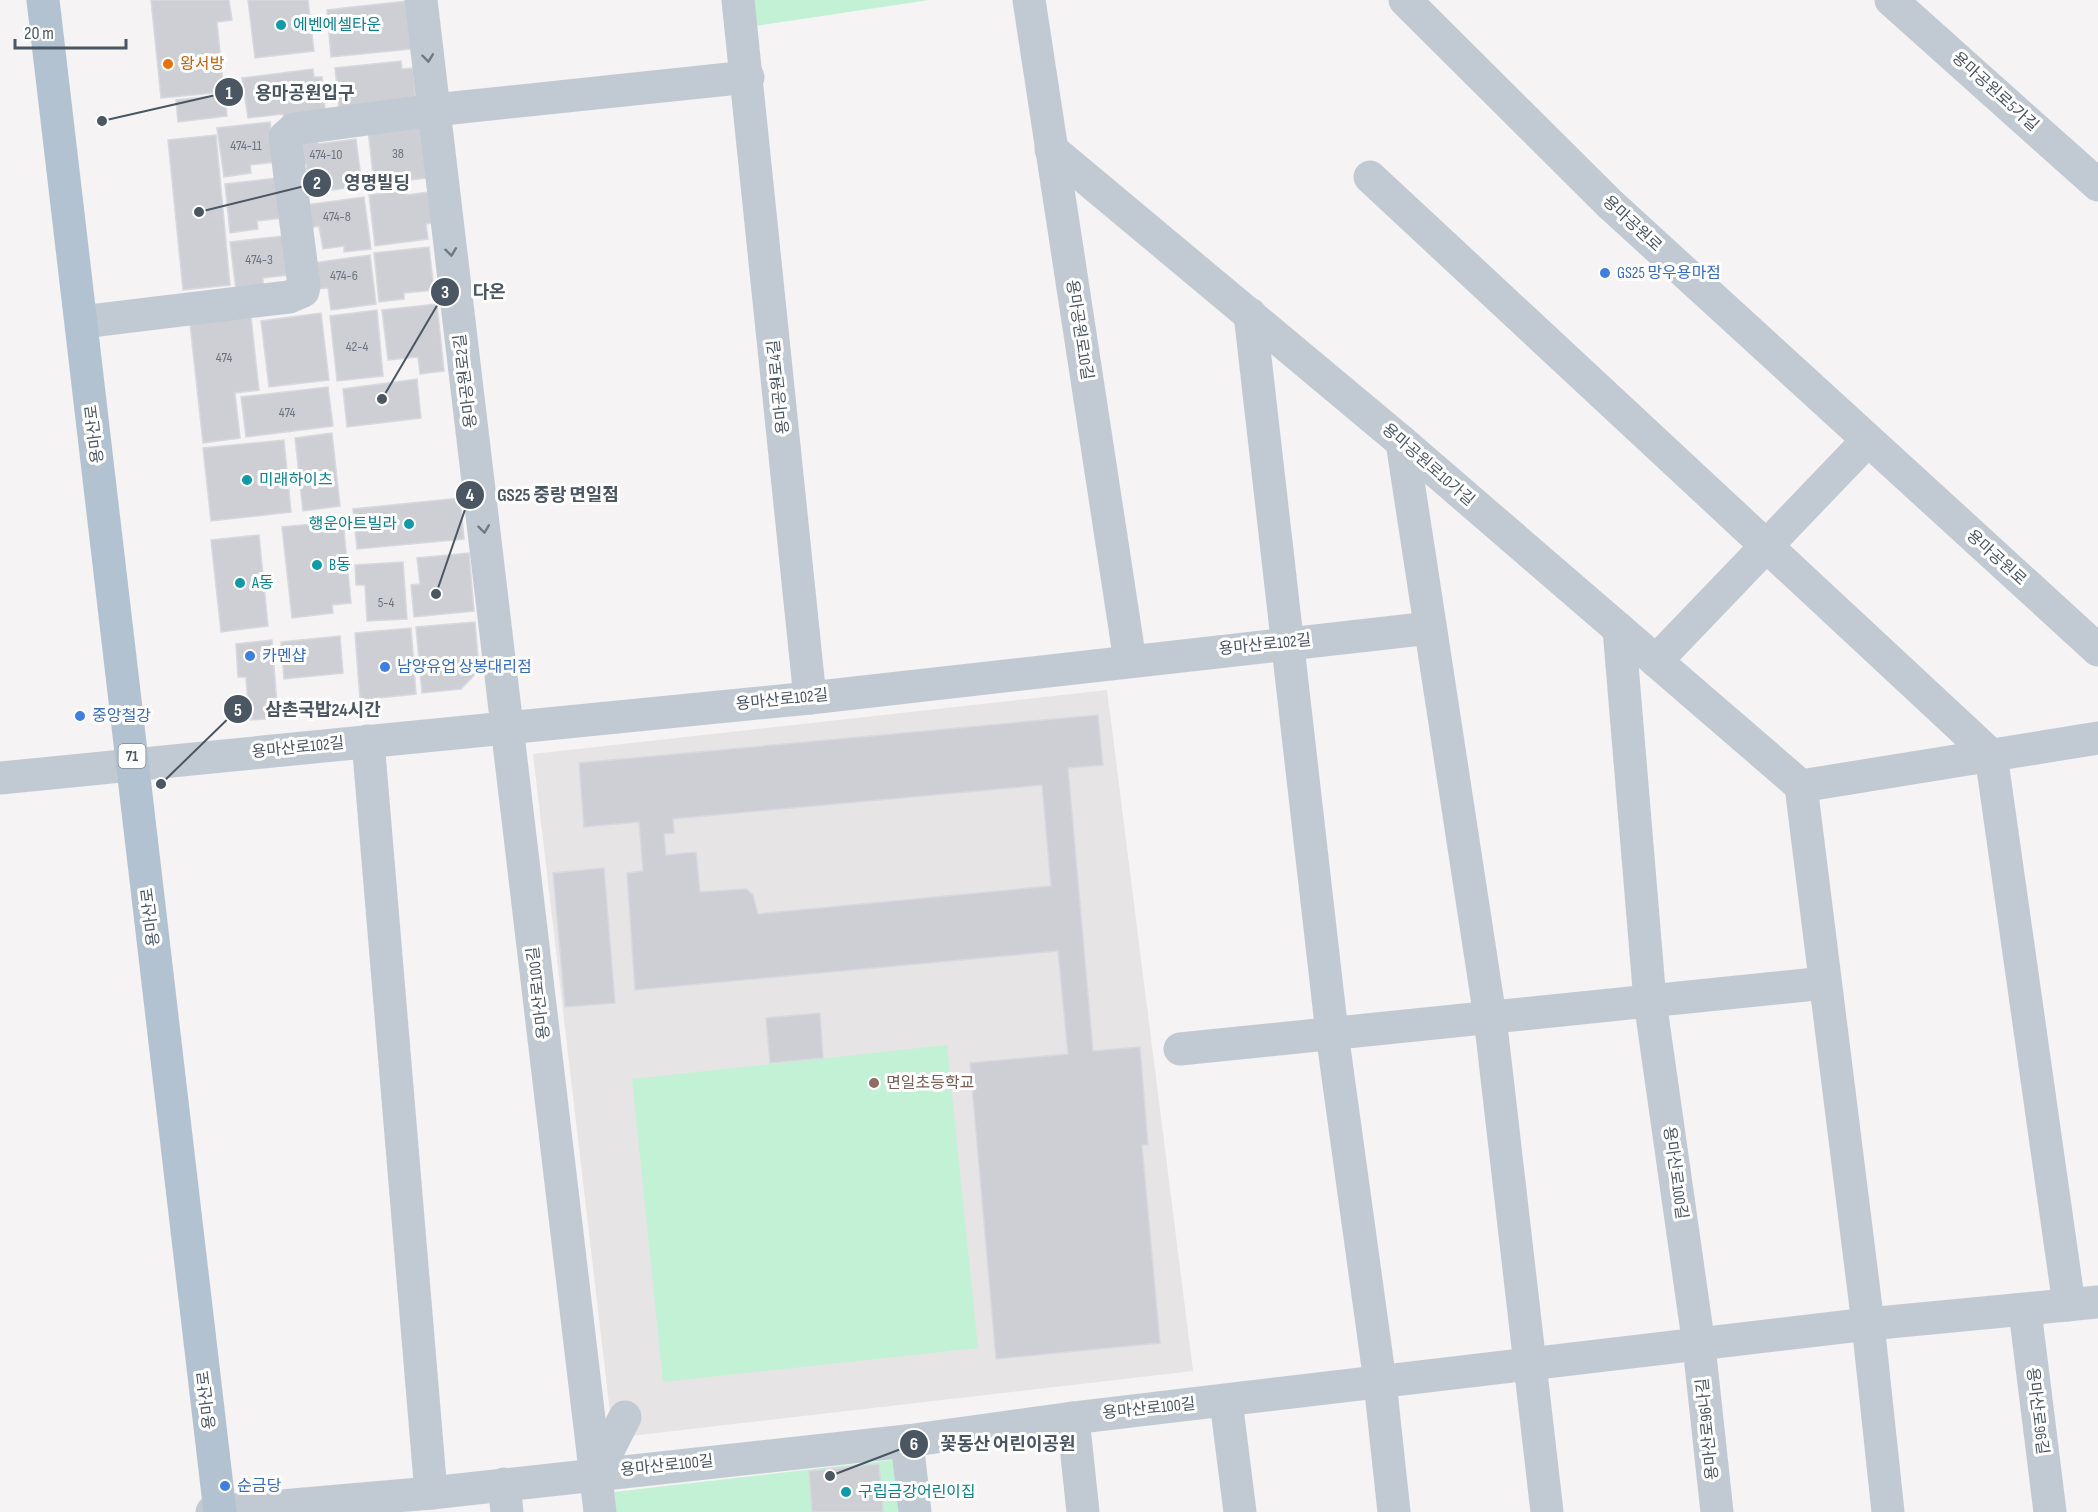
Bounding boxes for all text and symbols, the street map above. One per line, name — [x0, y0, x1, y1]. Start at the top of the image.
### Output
scale bar — [15, 12, 126, 50]
place label: 에벤에셀타운 — [293, 16, 381, 35]
marker: 에벤에셀타운 — [274, 18, 288, 32]
text: 20 m — [24, 23, 54, 44]
street label: 용마공원로5가길 — [1948, 48, 2042, 136]
one-way arrow — [421, 54, 434, 63]
place label: 왕서방 — [180, 55, 224, 74]
marker: 왕서방 — [161, 57, 175, 71]
callout: 용마공원입구 — [214, 74, 367, 110]
text: 1 — [225, 83, 233, 104]
text: 용마공원입구 — [255, 83, 355, 104]
house number: 474-11 — [230, 137, 262, 154]
house number: 38 — [392, 145, 404, 162]
house number: 474-10 — [310, 146, 342, 163]
callout: 영명빌딩 — [302, 165, 422, 201]
text: 2 — [313, 173, 321, 194]
text: 영명빌딩 — [344, 173, 410, 194]
street label: 용마공원로 — [1599, 192, 1666, 256]
house number: 474-8 — [323, 208, 351, 225]
one-way arrow — [444, 247, 457, 256]
house number: 474-3 — [245, 251, 273, 268]
place label: GS25 망우용마점 — [1617, 264, 1721, 283]
marker: GS25 망우용마점 — [1598, 266, 1612, 280]
house number: 474-6 — [330, 267, 358, 284]
callout: 다온 — [430, 274, 517, 310]
street label: 용마공원로10길 — [1062, 279, 1096, 381]
text: 3 — [441, 282, 449, 303]
text: 다온 — [472, 282, 506, 303]
street label: 용마공원로2길 — [451, 333, 481, 429]
house number: 42-4 — [346, 338, 368, 355]
street label: 용마공원로4길 — [765, 339, 793, 435]
house number: 474 — [216, 349, 232, 366]
street label: 용마산로 — [82, 403, 108, 464]
house number: 474 — [279, 404, 295, 421]
street label: 용마공원로10가길 — [1378, 420, 1478, 510]
place label: 미래하이츠 — [259, 471, 333, 490]
marker: 미래하이츠 — [240, 473, 254, 487]
callout: GS25 중랑 면일점 — [455, 477, 630, 513]
text: 4 — [466, 485, 475, 506]
text: GS25 중랑 면일점 — [497, 485, 619, 506]
place label: 행운아트빌라 — [309, 515, 397, 534]
marker: 행운아트빌라 — [402, 517, 416, 531]
one-way arrow — [477, 524, 490, 533]
street label: 용마공원로 — [1962, 526, 2030, 590]
place label: B동 — [329, 556, 351, 575]
marker: B동 — [310, 558, 324, 572]
place label: A동 — [251, 574, 274, 593]
marker: A동 — [233, 576, 247, 590]
house number: 5-4 — [378, 594, 394, 611]
street label: 용마산로102길 — [1218, 631, 1312, 659]
place label: 카멘샵 — [262, 647, 306, 666]
marker: 카멘샵 — [243, 649, 257, 663]
place label: 남양유업 상봉대리점 — [397, 658, 532, 677]
marker: 남양유업 상봉대리점 — [378, 660, 392, 674]
street label: 용마산로102길 — [735, 686, 829, 714]
callout: 삼촌국밥24시간 — [223, 691, 393, 727]
text: 5 — [234, 700, 242, 721]
text: 삼촌국밥24시간 — [265, 700, 381, 721]
place label: 중앙철강 — [92, 707, 151, 726]
marker: 중앙철강 — [73, 709, 87, 723]
street label: 용마산로102길 — [251, 734, 345, 762]
road number: 71 — [118, 744, 146, 768]
street label: 용마산로 — [138, 886, 164, 947]
street label: 용마산로100길 — [524, 945, 554, 1041]
place label: 면일초등학교 — [886, 1074, 974, 1093]
marker: 면일초등학교 — [867, 1076, 881, 1090]
street label: 용마산로100길 — [1659, 1125, 1691, 1221]
street label: 용마산로96길 — [2022, 1366, 2052, 1456]
street label: 용마산로 — [194, 1369, 220, 1430]
street label: 용마산로96나길 — [1693, 1377, 1723, 1481]
street label: 용마산로100길 — [1102, 1395, 1196, 1423]
callout: 꽃동산 어린이공원 — [899, 1426, 1088, 1462]
text: 6 — [910, 1434, 918, 1455]
text: 꽃동산 어린이공원 — [940, 1434, 1076, 1455]
street label: 용마산로100길 — [620, 1452, 714, 1480]
place label: 순금당 — [237, 1477, 281, 1496]
marker: 순금당 — [218, 1479, 232, 1493]
place label: 구립금강어린이집 — [858, 1483, 976, 1502]
marker: 구립금강어린이집 — [839, 1485, 853, 1499]

